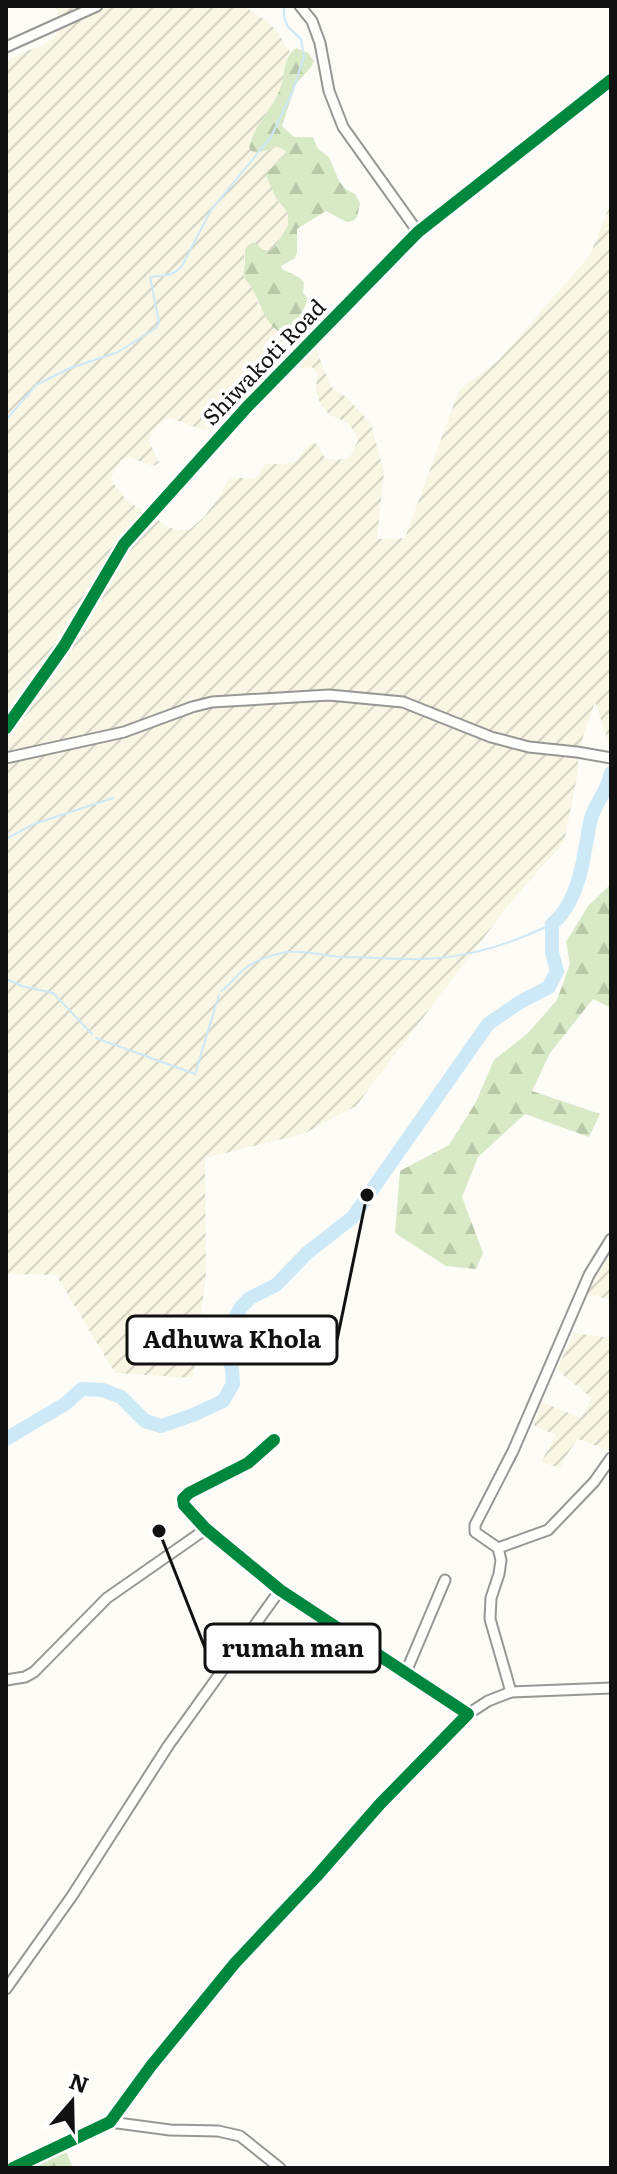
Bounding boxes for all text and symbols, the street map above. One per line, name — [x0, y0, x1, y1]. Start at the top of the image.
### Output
street label: Shiwakoti Road — [194, 290, 332, 432]
callout: Adhuwa Khola — [127, 1316, 337, 1364]
text: Adhuwa Khola — [143, 1320, 321, 1355]
callout: rumah man — [205, 1624, 380, 1672]
text: rumah man — [222, 1629, 365, 1664]
north arrow — [32, 2062, 112, 2142]
text: N — [65, 2063, 94, 2100]

